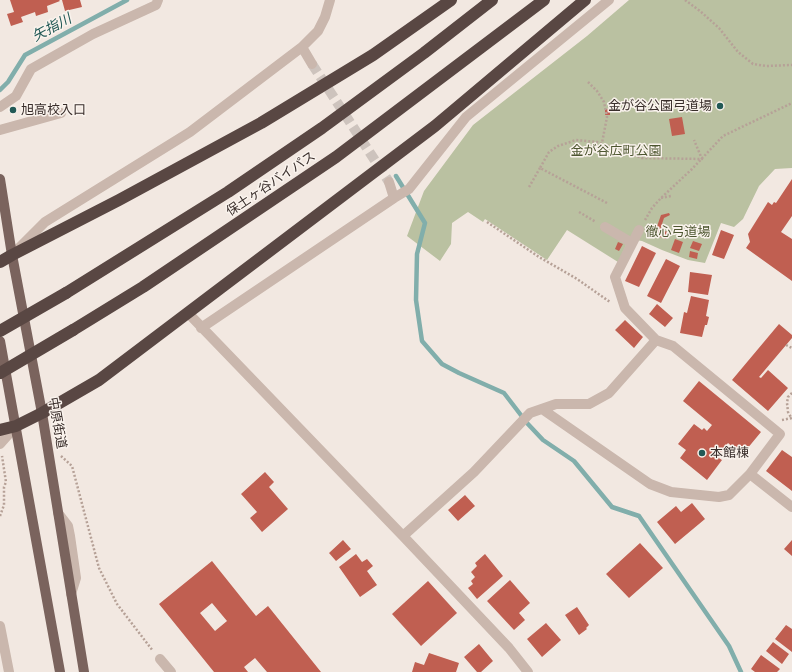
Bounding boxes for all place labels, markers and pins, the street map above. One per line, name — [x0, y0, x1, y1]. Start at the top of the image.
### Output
place label: 金が谷公園弓道場 — [608, 98, 712, 114]
marker: 金が谷公園弓道場 — [715, 101, 725, 111]
place label: 旭高校入口 — [21, 102, 86, 118]
marker: 旭高校入口 — [8, 105, 18, 115]
place label: 本館棟 — [710, 445, 749, 461]
marker: 本館棟 — [697, 448, 707, 458]

